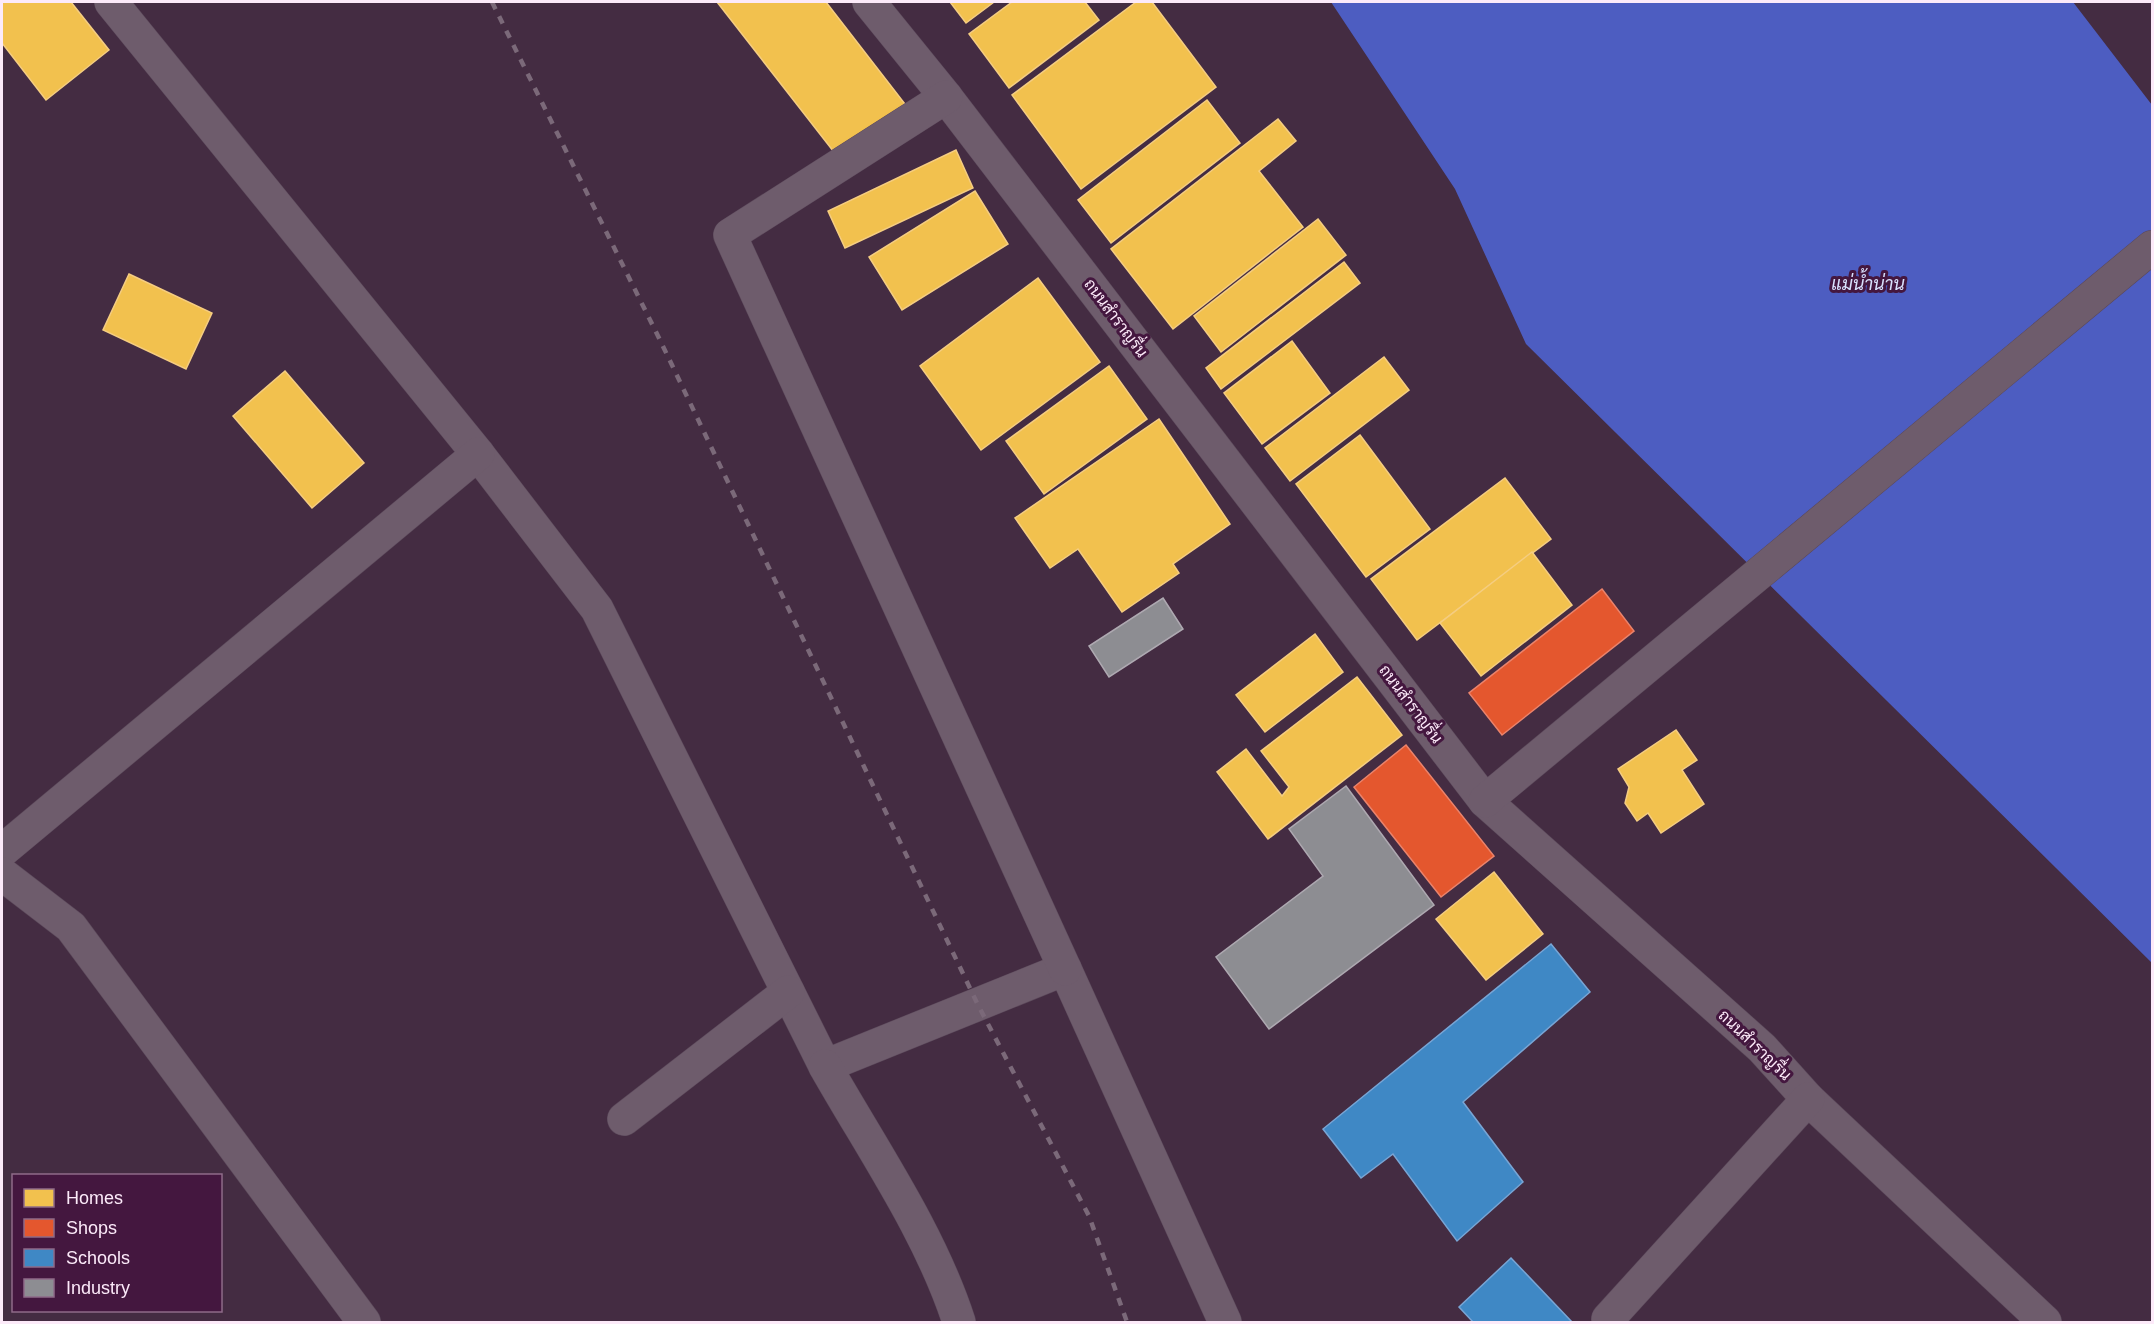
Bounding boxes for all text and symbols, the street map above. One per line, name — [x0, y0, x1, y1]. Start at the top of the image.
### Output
water label: แม่น้ำน่าน — [1831, 268, 1905, 294]
street label: ถนนสำราญรื่น — [1080, 272, 1156, 361]
street label: ถนนสำราญรื่น — [1375, 658, 1451, 747]
street label: ถนนสำราญรื่น — [1715, 1002, 1799, 1084]
legend — [12, 1174, 222, 1312]
text: Homes — [66, 1188, 123, 1208]
text: Shops — [66, 1218, 117, 1238]
text: Schools — [66, 1248, 130, 1268]
text: Industry — [66, 1278, 130, 1298]

